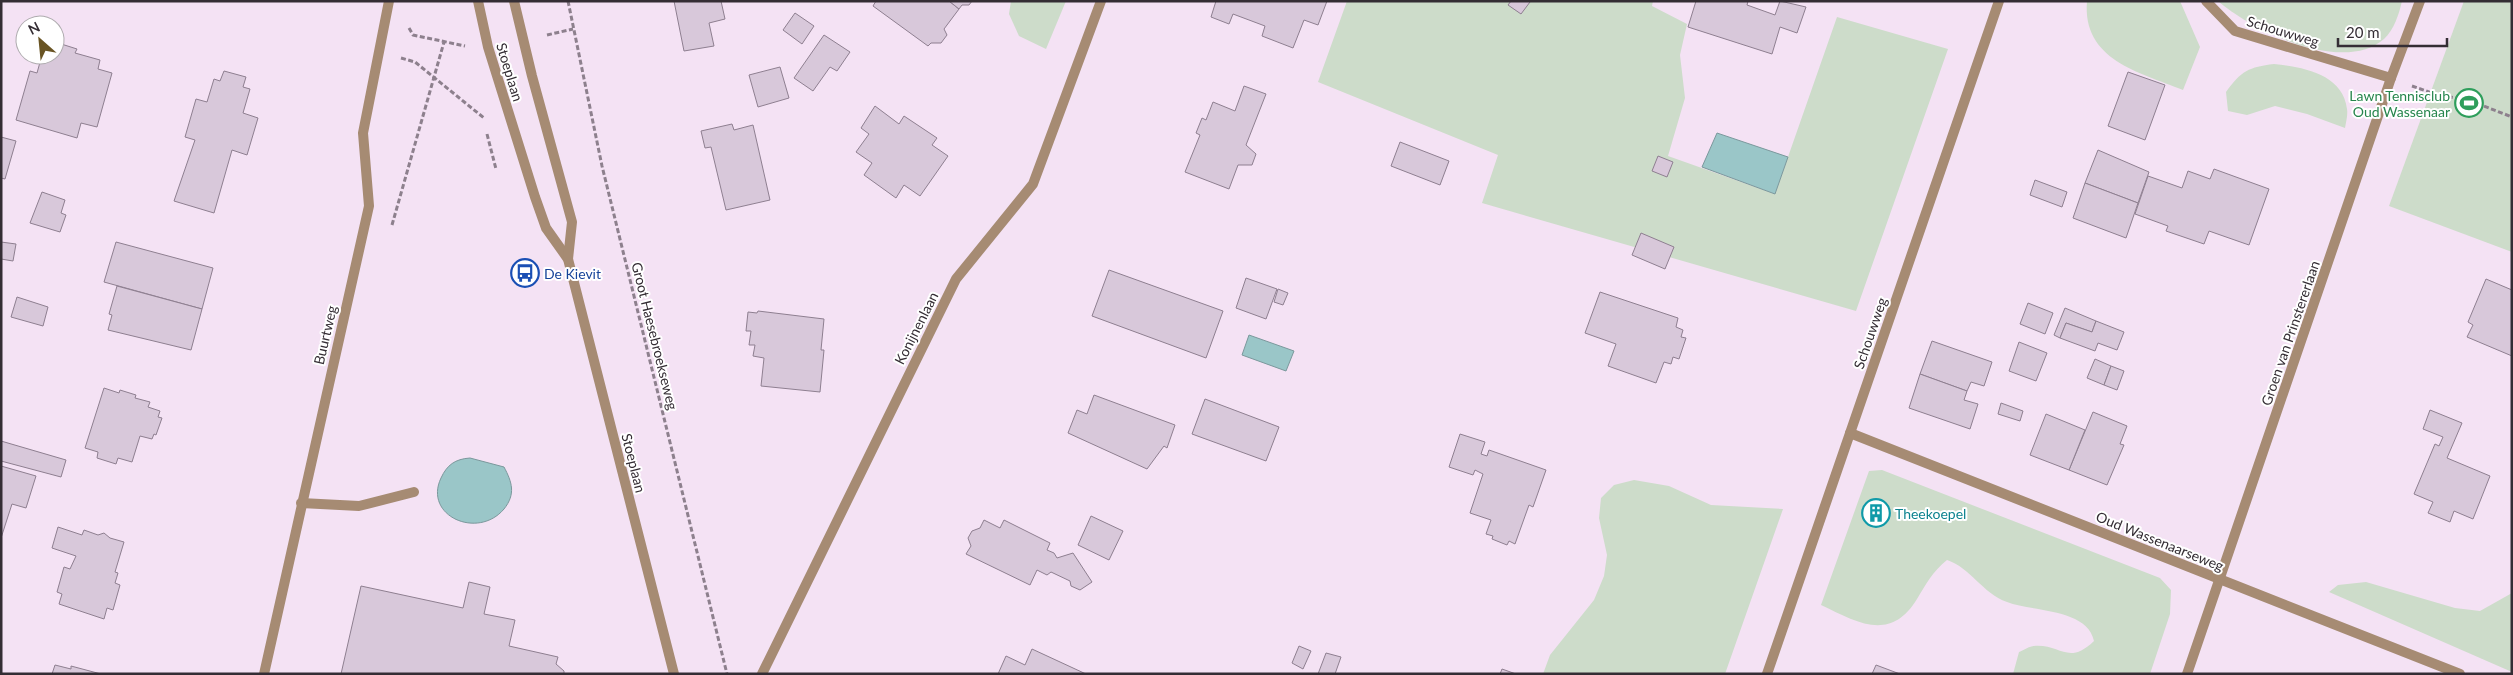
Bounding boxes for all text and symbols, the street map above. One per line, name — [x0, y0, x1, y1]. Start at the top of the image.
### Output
street label: Schouwweg — [2245, 12, 2321, 50]
north arrow — [15, 15, 65, 65]
scale bar — [2338, 15, 2447, 47]
text: N — [25, 18, 43, 38]
text: 20 m — [2346, 23, 2380, 41]
street label: Stoeplaan — [493, 41, 527, 103]
place label: Lawn Tennisclub Oud Wassenaar — [2349, 87, 2450, 120]
sports icon: Lawn Tennisclub Oud Wassenaar — [2454, 88, 2484, 118]
bus stop icon: De Kievit — [510, 258, 540, 288]
street label: Groen van Prinstererlaan — [2257, 258, 2323, 408]
street label: Groot Haesebroekseweg — [628, 260, 682, 412]
place label: De Kievit — [544, 265, 601, 282]
street label: Konijnenlaan — [890, 289, 942, 367]
street label: Schouwweg — [1850, 295, 1890, 371]
street label: Buurtweg — [310, 304, 340, 366]
street label: Stoeplaan — [618, 432, 650, 494]
building icon: Theekoepel — [1861, 498, 1891, 528]
place label: Theekoepel — [1895, 505, 1966, 522]
street label: Oud Wassenaarseweg — [2094, 508, 2226, 574]

